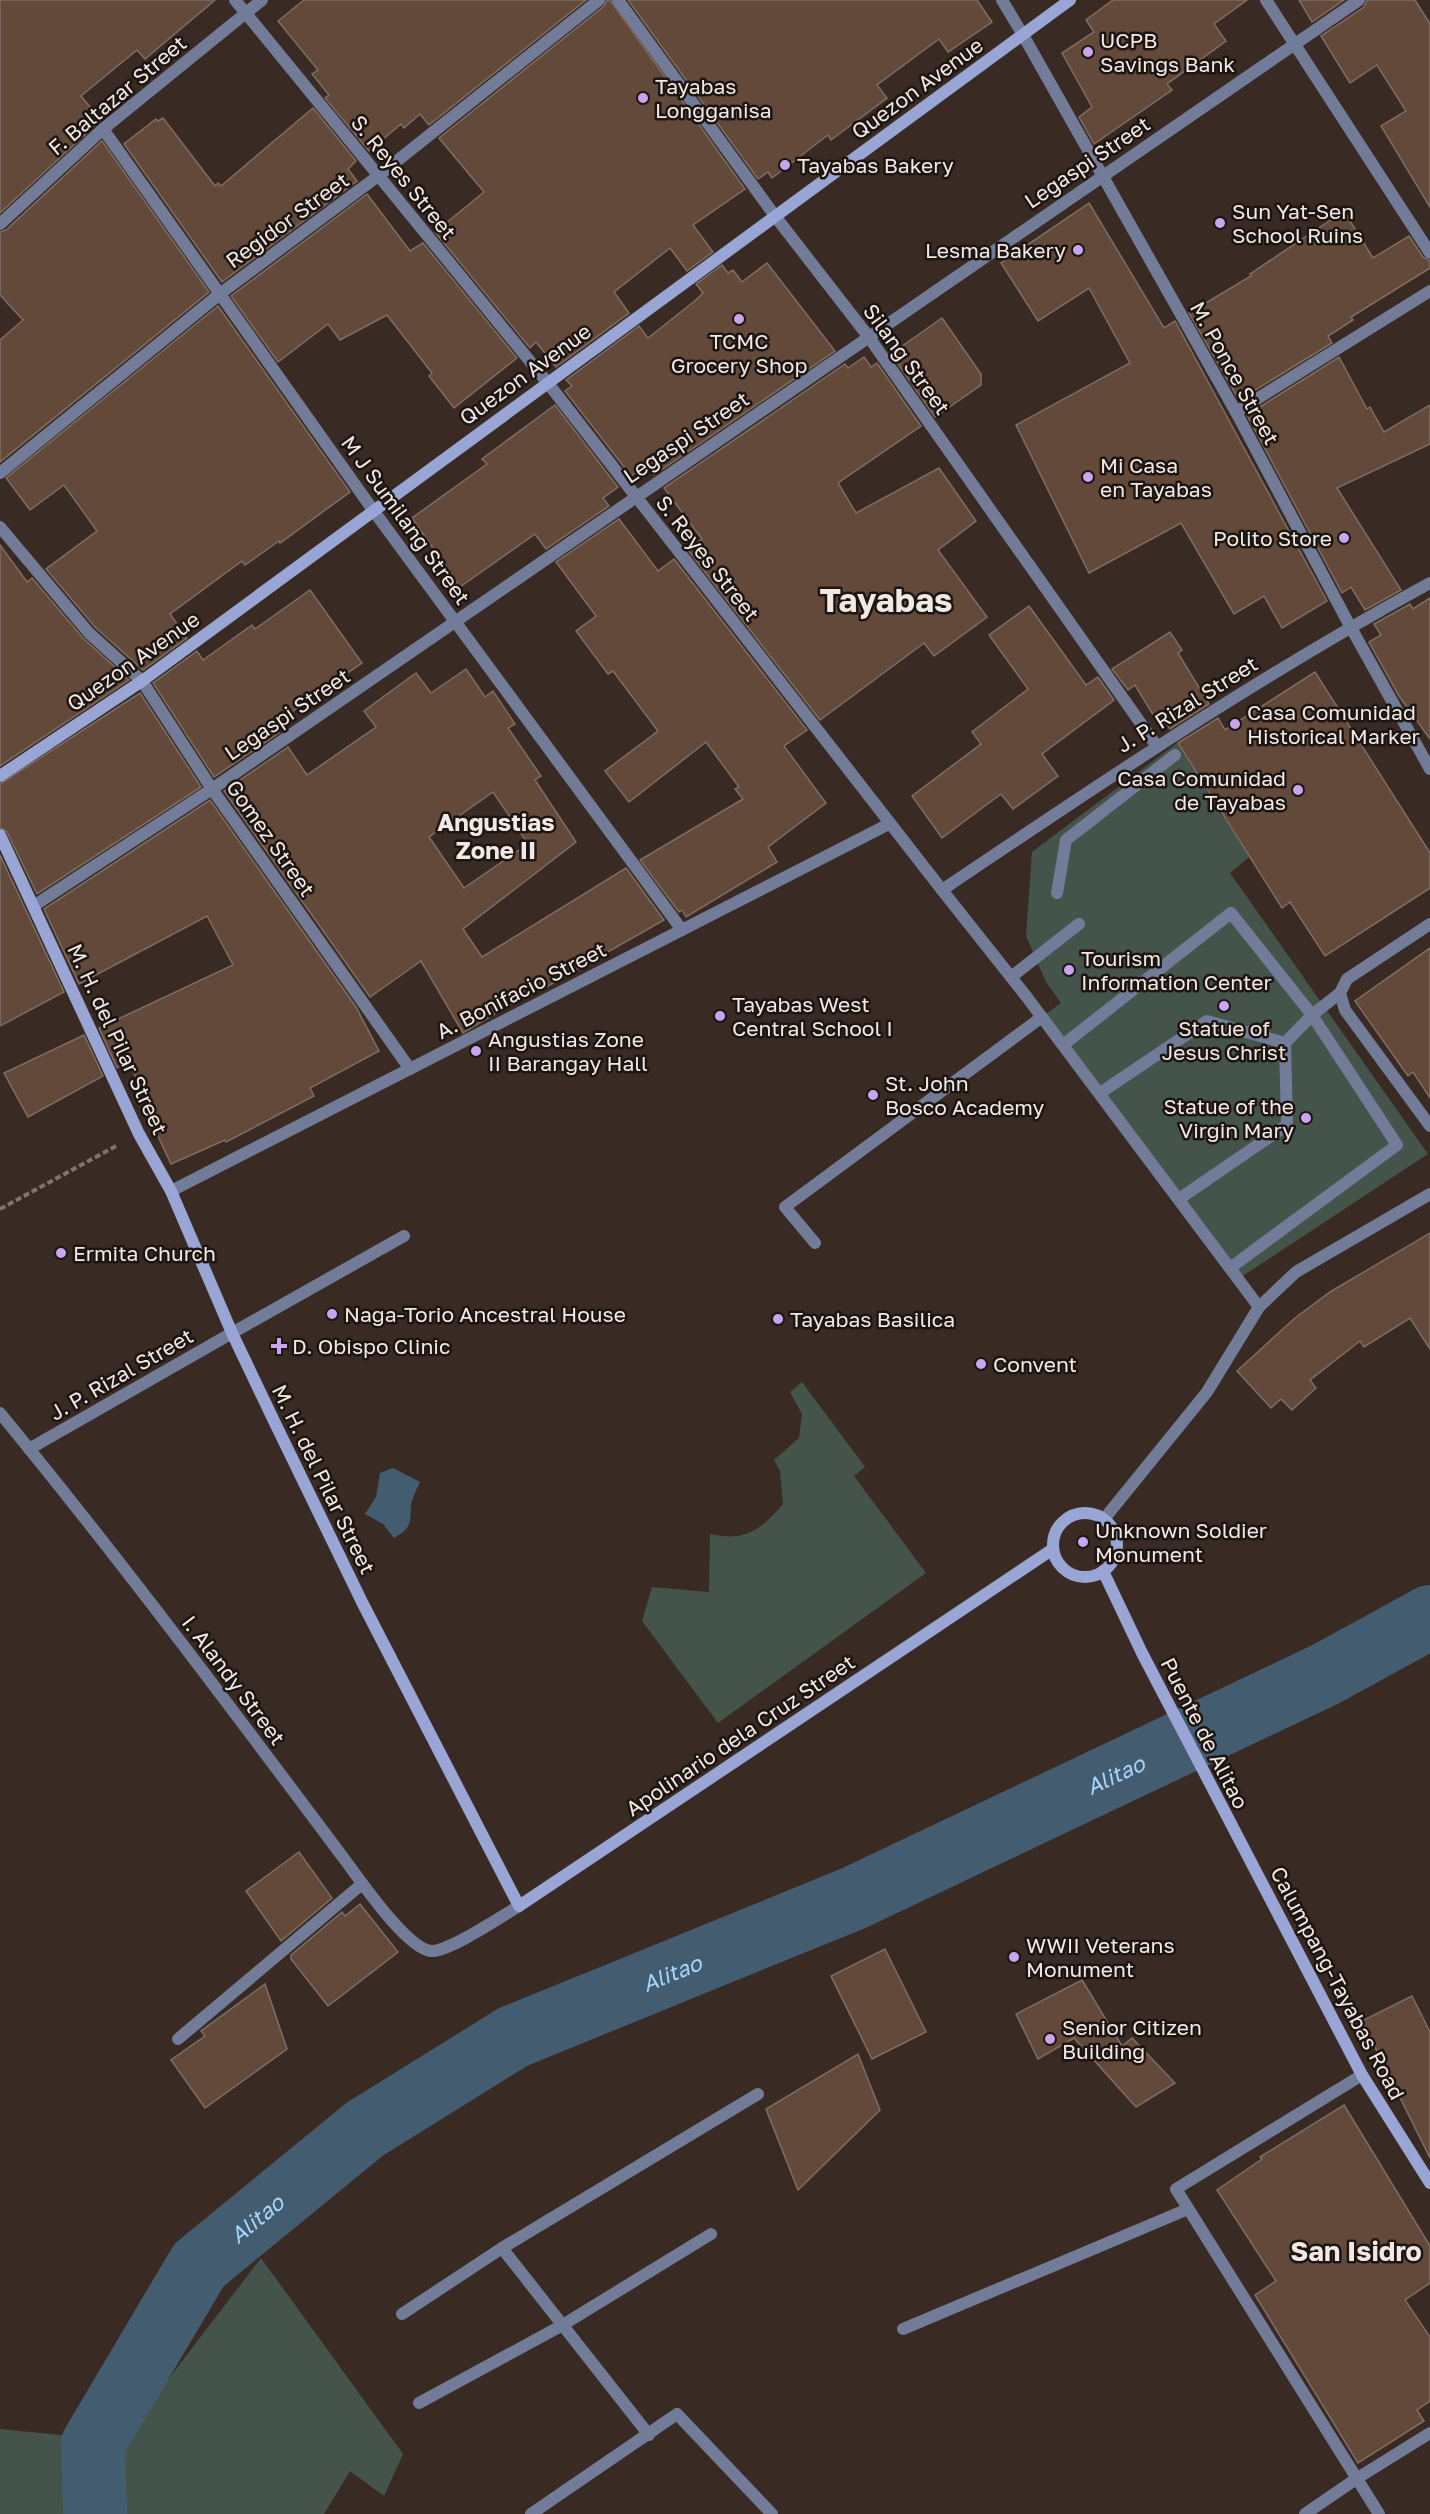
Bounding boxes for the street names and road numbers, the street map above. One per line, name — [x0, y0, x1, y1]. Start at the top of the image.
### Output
street label: F. Baltazar Street — [43, 30, 191, 160]
street label: Quezon Avenue — [846, 32, 988, 144]
street label: S. Reyes Street — [346, 109, 462, 245]
street label: Legaspi Street — [1019, 110, 1155, 214]
street label: Regidor Street — [220, 167, 354, 273]
street label: M. Ponce Street — [1185, 297, 1285, 449]
street label: Silang Street — [858, 298, 956, 420]
street label: Quezon Avenue — [454, 318, 596, 430]
street label: Legaspi Street — [618, 385, 754, 489]
street label: M J Sumilang Street — [336, 430, 476, 610]
street label: S. Reyes Street — [651, 490, 765, 626]
street label: Quezon Avenue — [62, 606, 204, 716]
street label: J. P. Rizal Street — [1112, 650, 1262, 758]
street label: Legaspi Street — [219, 662, 355, 766]
street label: Gomez Street — [221, 775, 321, 901]
street label: A. Bonifacio Street — [432, 936, 610, 1044]
street label: M. H. del Pilar Street — [62, 939, 174, 1139]
street label: J. P. Rizal Street — [45, 1322, 197, 1426]
street label: M. H. del Pilar Street — [267, 1380, 381, 1578]
street label: I. Alandy Street — [177, 1610, 291, 1750]
street label: Apolinario dela Cruz Street — [621, 1649, 859, 1821]
street label: Puente de Alitao — [1156, 1653, 1254, 1813]
street label: Calumpang-Tayabas Road — [1265, 1862, 1411, 2104]

